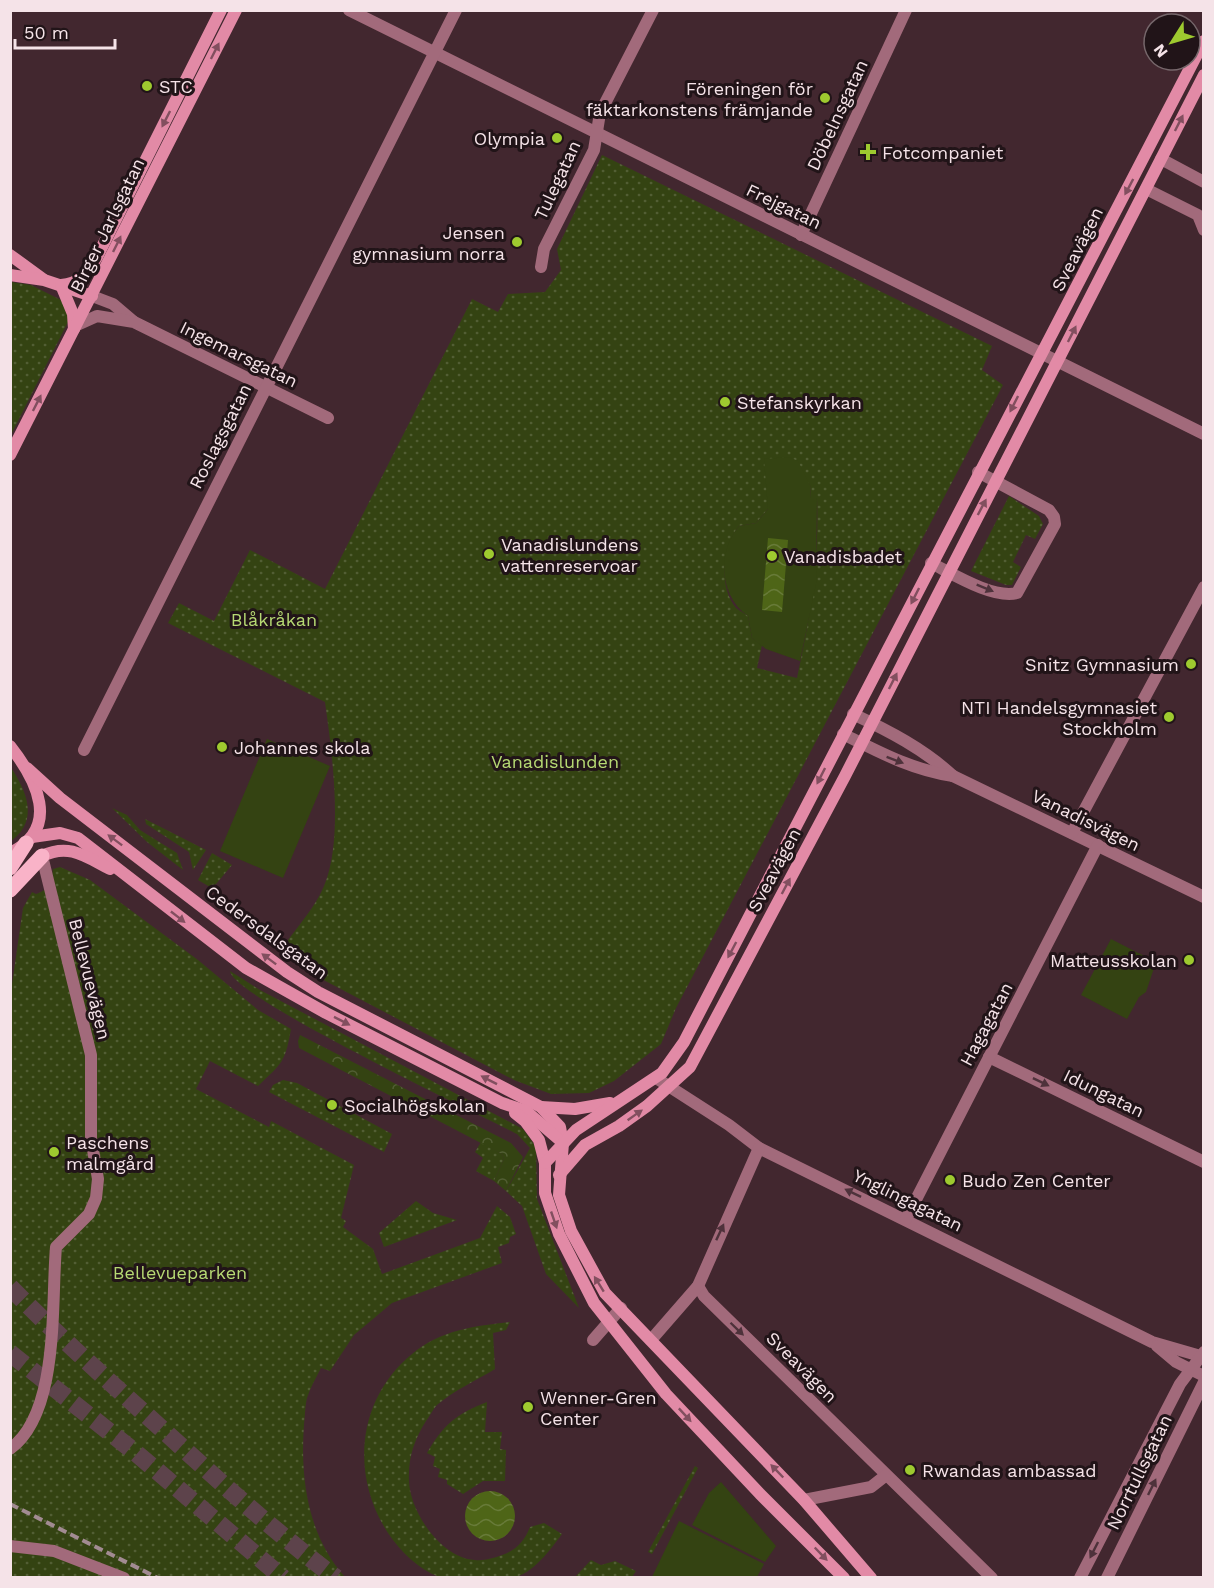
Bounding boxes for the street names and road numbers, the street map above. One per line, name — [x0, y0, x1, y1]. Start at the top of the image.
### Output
street label: Döbelnsgatan — [802, 56, 872, 174]
street label: Tulegatan — [530, 137, 584, 223]
street label: Birger Jarlsgatan — [65, 154, 149, 296]
street label: Frejgatan — [743, 179, 825, 233]
street label: Sveavägen — [1047, 203, 1107, 295]
street label: Ingemarsgatan — [177, 316, 301, 392]
street label: Roslagsgatan — [185, 380, 255, 492]
street label: Vanadisvägen — [1028, 785, 1144, 855]
street label: Sveavägen — [743, 825, 805, 915]
street label: Cedersdalsgatan — [202, 881, 332, 983]
street label: Bellevuevägen — [65, 916, 115, 1042]
street label: Hagagatan — [955, 979, 1017, 1069]
street label: Idungatan — [1060, 1064, 1148, 1122]
street label: Ynglingagatan — [850, 1164, 966, 1236]
street label: Sveavägen — [762, 1327, 842, 1407]
street label: Norrtullsgatan — [1102, 1411, 1176, 1533]

